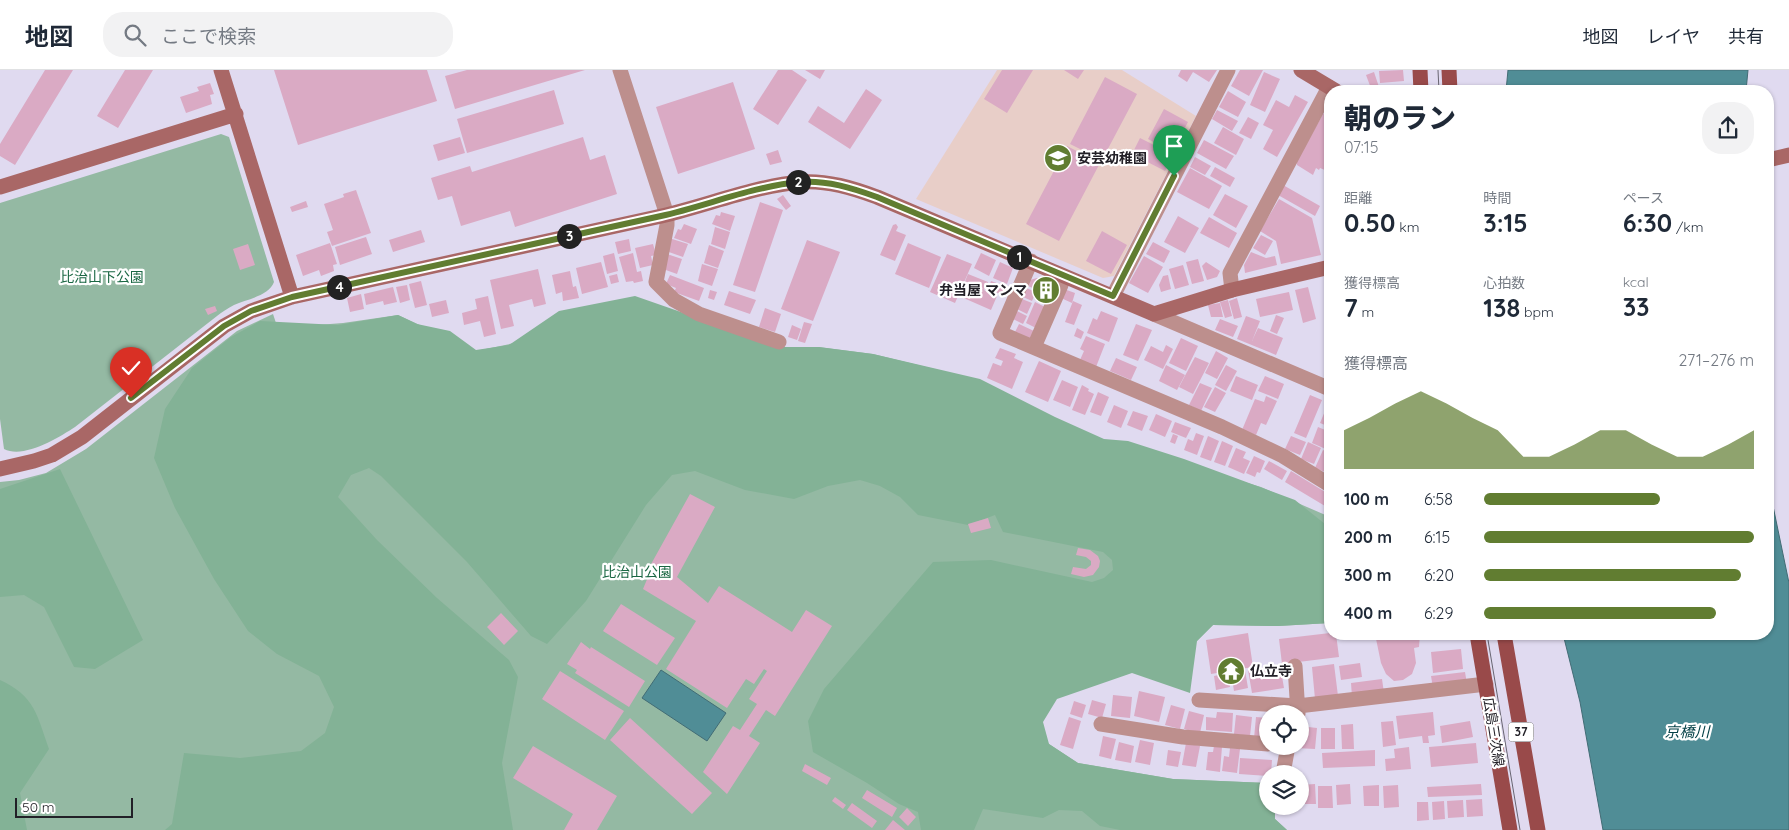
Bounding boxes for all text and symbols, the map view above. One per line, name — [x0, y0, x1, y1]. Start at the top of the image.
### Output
search box — [103, 12, 453, 57]
text: 地図 — [25, 21, 73, 51]
icon: search — [121, 21, 149, 49]
text: ここで検索 — [161, 24, 256, 48]
text: 地図 — [1583, 25, 1619, 48]
text: レイヤ — [1647, 25, 1700, 48]
text: 共有 — [1728, 25, 1764, 48]
text: 朝のラン — [1344, 100, 1456, 135]
button: share — [1702, 102, 1754, 154]
pin — [1153, 125, 1195, 176]
icon: arrive — [1160, 132, 1188, 160]
text: 07:15 — [1344, 137, 1378, 157]
school or university icon: 安芸幼稚園 — [1043, 143, 1073, 173]
place label: 安芸幼稚園 — [1077, 149, 1147, 167]
pin: 2 — [786, 170, 810, 194]
text: 2 — [795, 173, 802, 191]
text: 距離 — [1344, 189, 1372, 207]
text: 時間 — [1483, 189, 1511, 207]
text: ペース — [1623, 189, 1664, 207]
text: 0.50 — [1344, 207, 1395, 238]
text: 3:15 — [1483, 207, 1528, 238]
text: 6:30 — [1623, 207, 1672, 238]
text: km — [1395, 218, 1419, 236]
text: /km — [1672, 218, 1703, 236]
pin: 3 — [556, 224, 582, 248]
text: 3 — [566, 227, 573, 245]
pin: 1 — [1006, 244, 1032, 270]
text: 1 — [1017, 248, 1022, 266]
park label: 比治山下公園 — [60, 268, 144, 286]
text: kcal — [1623, 273, 1649, 291]
pin: 4 — [326, 274, 352, 300]
text: 獲得標高 — [1344, 274, 1400, 292]
text: 心拍数 — [1483, 274, 1525, 292]
building icon: 弁当屋 マンマ — [1031, 275, 1061, 305]
text: 4 — [335, 278, 344, 296]
place label: 弁当屋 マンマ — [939, 281, 1027, 299]
text: 33 — [1623, 291, 1650, 322]
text: 7 — [1344, 292, 1358, 323]
text: 138 — [1483, 292, 1520, 323]
text: m — [1358, 303, 1374, 321]
text: bpm — [1520, 303, 1554, 321]
pin — [110, 347, 152, 398]
text: 271–276 m — [1679, 350, 1754, 370]
text: 獲得標高 — [1344, 353, 1408, 373]
icon: check — [117, 354, 145, 382]
text: 100 m — [1344, 489, 1389, 509]
text: 6:58 — [1424, 489, 1453, 509]
text: 200 m — [1344, 527, 1392, 547]
text: 6:15 — [1424, 527, 1450, 547]
park label: 比治山公園 — [602, 563, 672, 581]
text: 300 m — [1344, 565, 1391, 585]
text: 6:20 — [1424, 565, 1454, 585]
text: 400 m — [1344, 603, 1392, 623]
text: 6:29 — [1424, 603, 1453, 623]
temple icon: 仏立寺 — [1216, 656, 1246, 686]
place label: 仏立寺 — [1250, 662, 1292, 680]
street label: 広島三次線 — [1480, 696, 1508, 768]
map controls — [1259, 705, 1309, 815]
button: locate — [1259, 705, 1309, 755]
road number: 37 — [1508, 722, 1534, 742]
water label: 京橋川 — [1664, 722, 1711, 741]
button: layers — [1259, 765, 1309, 815]
scale bar — [15, 795, 132, 818]
text: 50 m — [22, 798, 55, 816]

